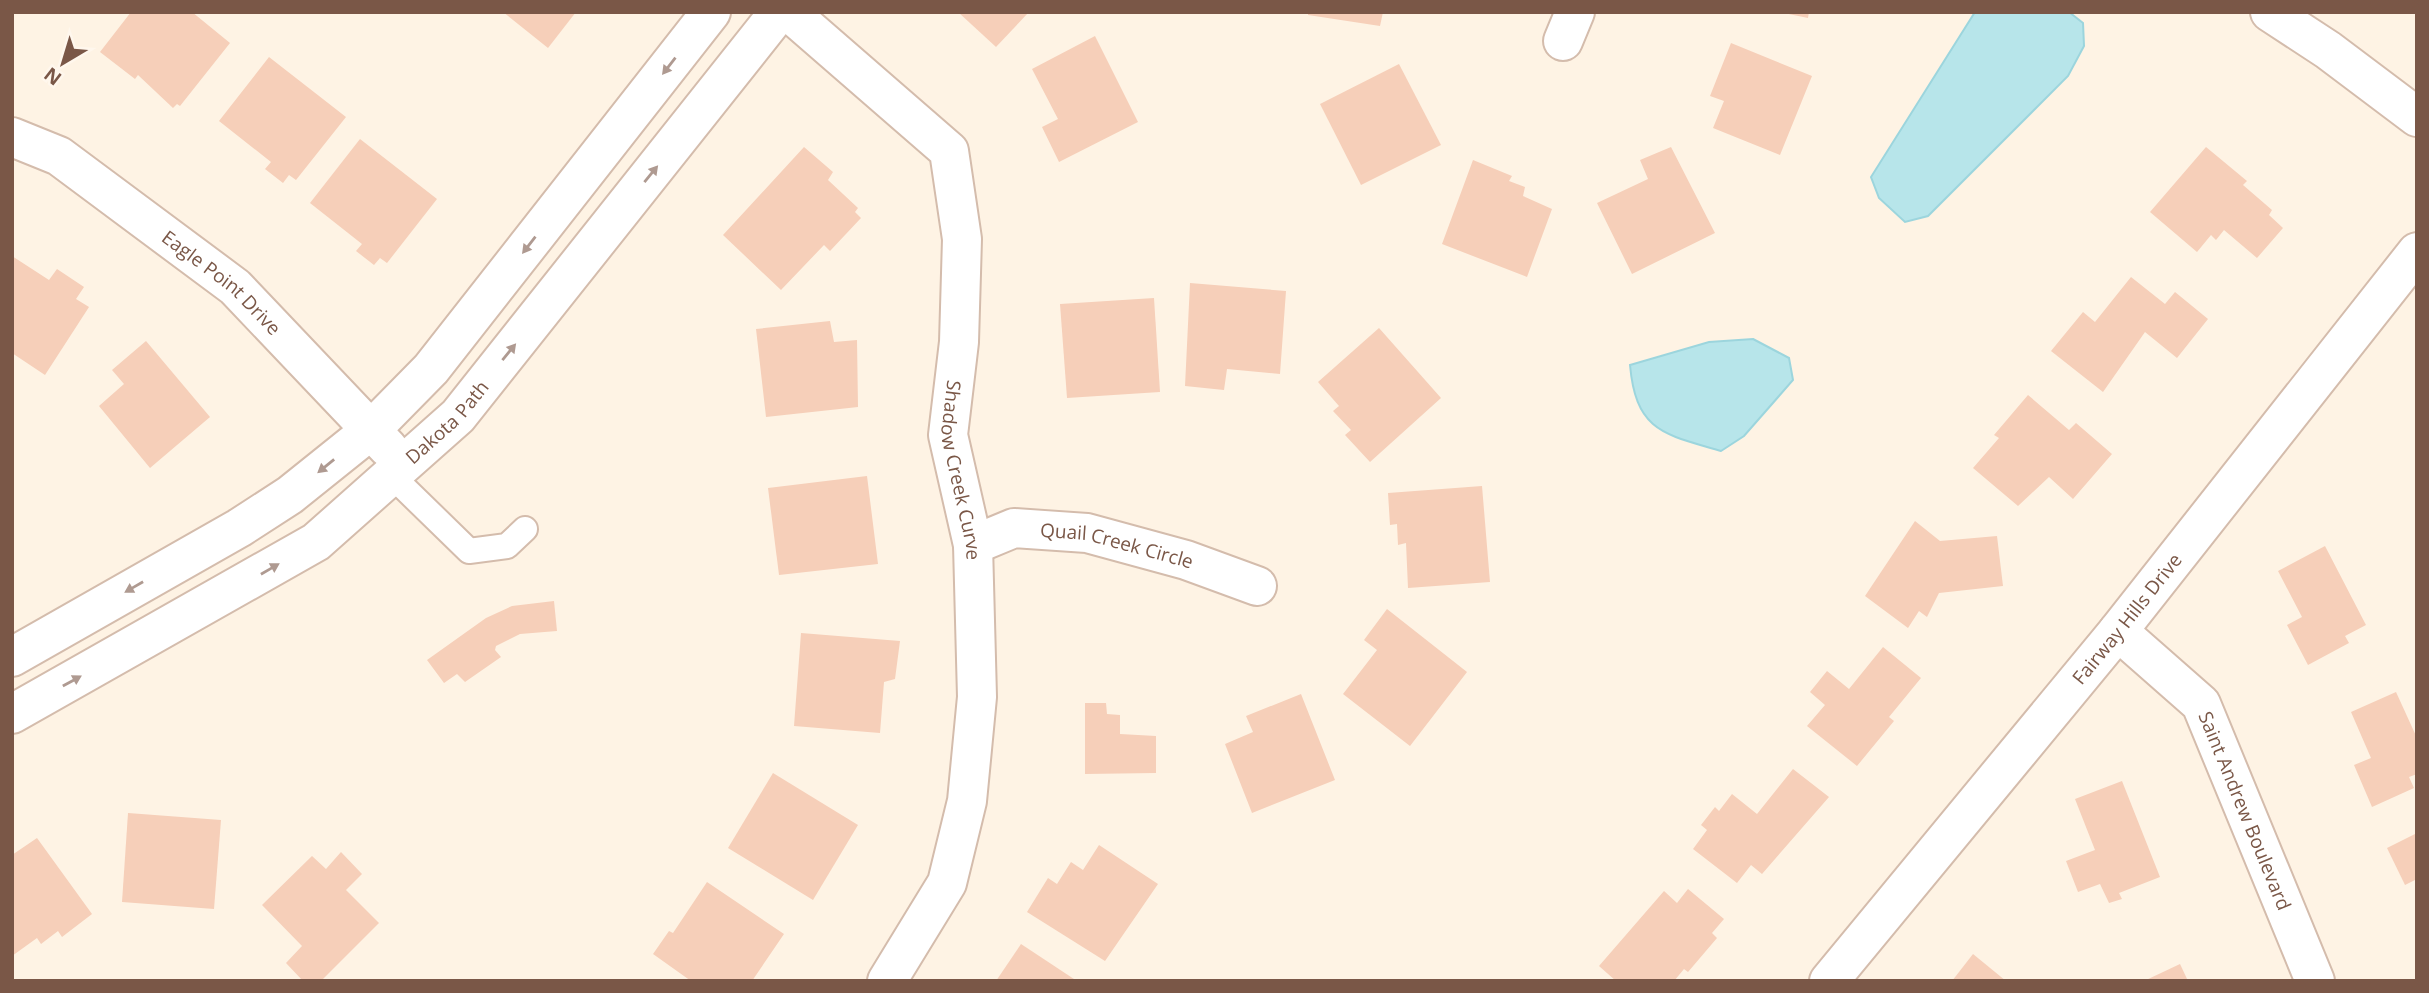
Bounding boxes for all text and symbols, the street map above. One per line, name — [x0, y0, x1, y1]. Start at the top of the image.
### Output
north arrow — [28, 28, 98, 98]
one-way arrow — [663, 57, 677, 75]
text: N — [38, 61, 67, 91]
one-way arrow — [643, 165, 658, 183]
street label: Eagle Point Drive — [157, 224, 287, 341]
one-way arrow — [521, 235, 536, 253]
one-way arrow — [501, 343, 516, 360]
street label: Dakota Path — [400, 375, 494, 470]
street label: Shadow Creek Curve — [935, 379, 987, 560]
one-way arrow — [318, 458, 335, 473]
street label: Quail Creek Circle — [1039, 517, 1197, 575]
street label: Fairway Hills Drive — [2066, 548, 2188, 690]
one-way arrow — [260, 563, 279, 575]
one-way arrow — [125, 581, 144, 593]
one-way arrow — [62, 675, 82, 687]
street label: Saint Andrew Boulevard — [2192, 707, 2297, 914]

